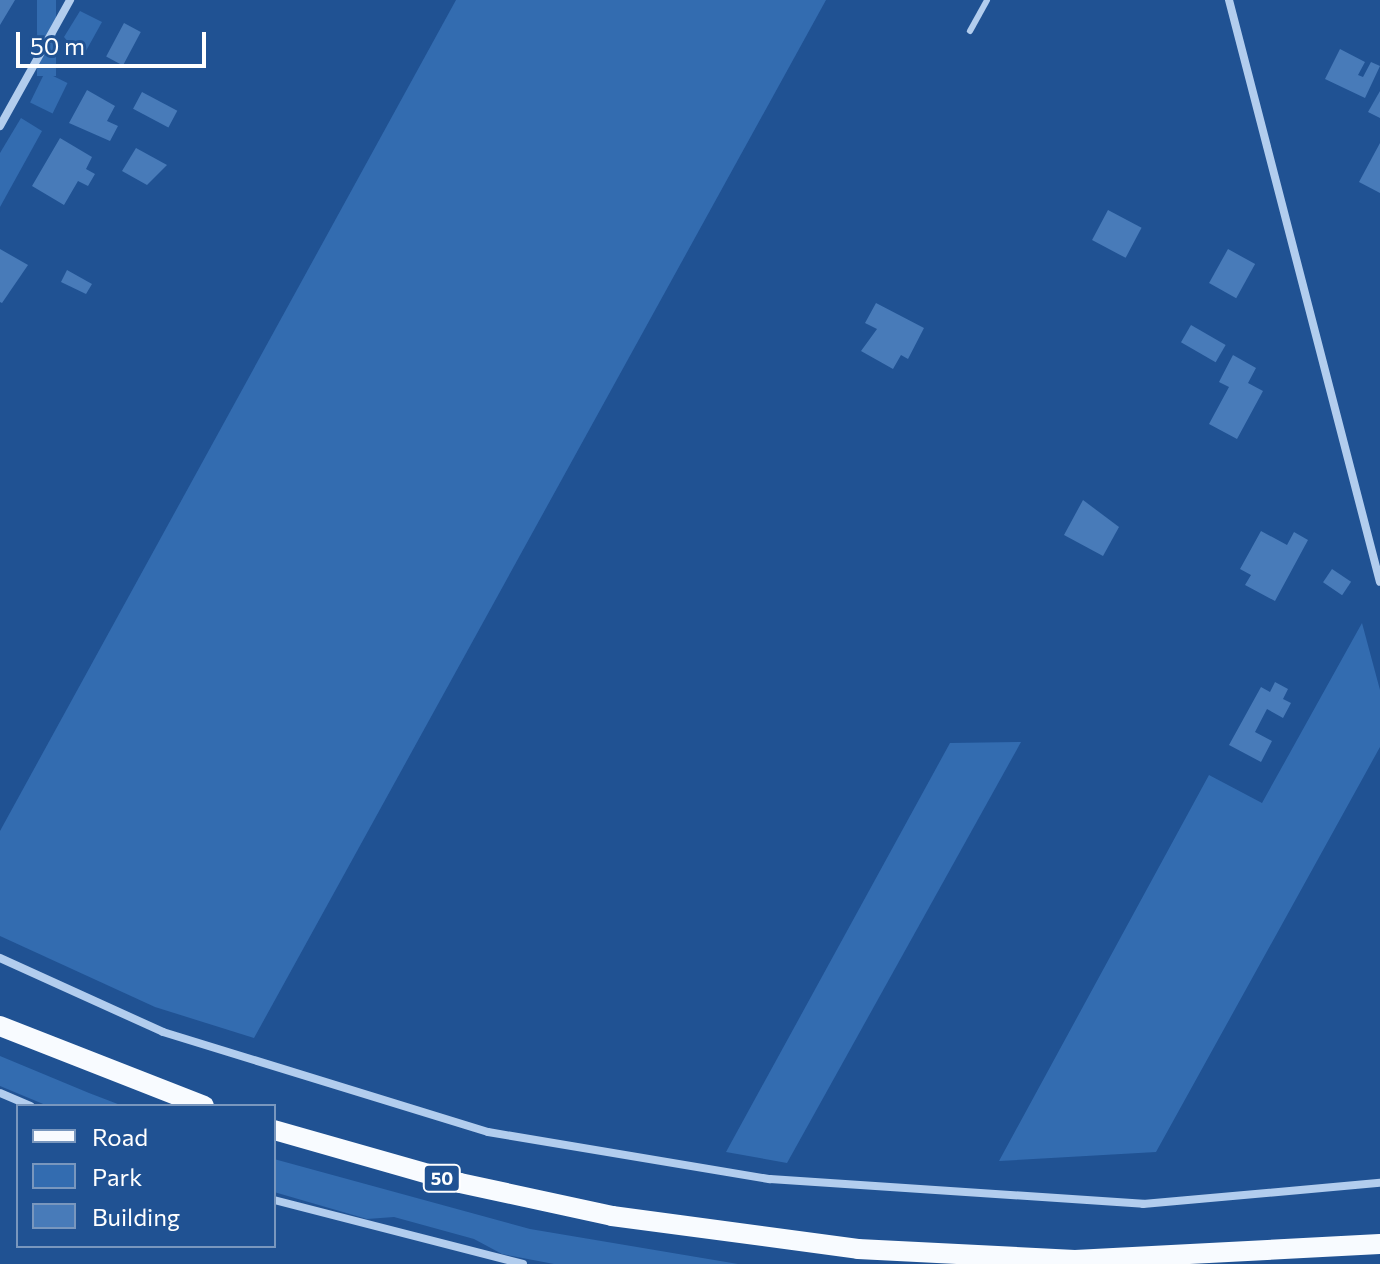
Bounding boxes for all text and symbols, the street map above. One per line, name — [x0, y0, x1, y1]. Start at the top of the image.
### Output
scale bar — [20, 16, 210, 66]
text: 50 m — [30, 31, 85, 60]
legend — [16, 1104, 276, 1248]
text: Road — [92, 1122, 148, 1151]
text: Park — [92, 1162, 142, 1191]
road number: 50 — [422, 1164, 462, 1192]
text: Building — [92, 1202, 180, 1231]

